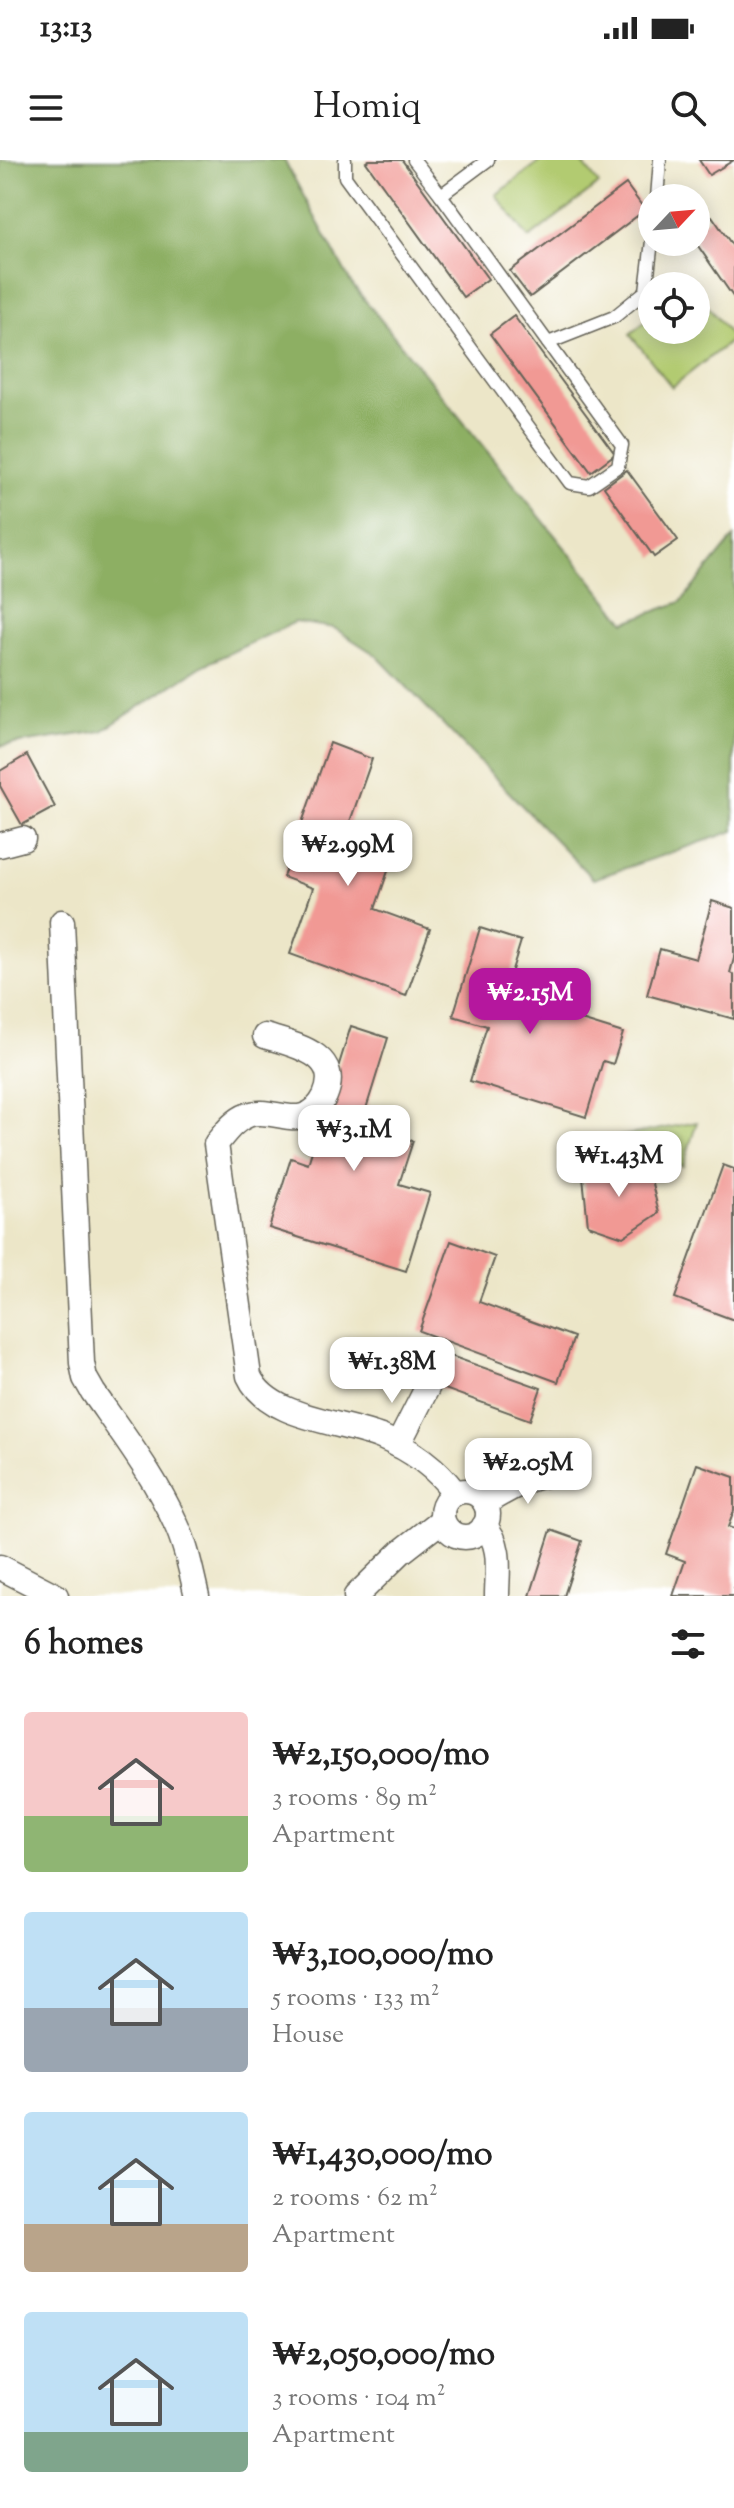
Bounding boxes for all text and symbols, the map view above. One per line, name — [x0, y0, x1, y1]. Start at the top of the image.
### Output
text: 13:13 — [40, 7, 92, 50]
text: Homiq — [313, 82, 421, 134]
icon: menu — [24, 86, 68, 130]
icon: search — [666, 86, 710, 130]
north arrow — [638, 184, 710, 256]
map controls — [638, 184, 710, 344]
button: locate — [638, 272, 710, 344]
pin: ₩2.99M — [283, 820, 413, 888]
text: ₩2.99M — [301, 827, 395, 864]
pin: ₩2.15M — [465, 968, 595, 1036]
text: ₩2.15M — [487, 975, 573, 1012]
pin: ₩3.1M — [298, 1105, 410, 1173]
text: ₩3.1M — [316, 1112, 392, 1149]
pin: ₩1.43M — [554, 1131, 684, 1199]
text: ₩1.43M — [575, 1138, 663, 1175]
pin: ₩1.38M — [327, 1337, 457, 1405]
text: ₩1.38M — [348, 1344, 436, 1381]
pin: ₩2.05M — [463, 1438, 593, 1506]
text: ₩2.05M — [483, 1445, 573, 1482]
text: 6 homes — [24, 1620, 143, 1669]
icon: filters — [666, 1622, 710, 1666]
text: ₩2,150,000/mo — [272, 1731, 490, 1780]
icon: home — [88, 1744, 184, 1840]
text: 3 rooms · 89 m² — [272, 1780, 437, 1817]
text: Apartment — [272, 1817, 395, 1854]
text: ₩3,100,000/mo — [272, 1931, 493, 1980]
icon: home — [88, 1944, 184, 2040]
text: 5 rooms · 133 m² — [272, 1980, 440, 2017]
text: House — [272, 2017, 344, 2054]
text: ₩1,430,000/mo — [272, 2131, 493, 2180]
icon: home — [88, 2144, 184, 2240]
text: 2 rooms · 62 m² — [272, 2180, 438, 2217]
text: Apartment — [272, 2217, 395, 2254]
text: ₩2,050,000/mo — [272, 2331, 495, 2380]
icon: home — [88, 2344, 184, 2440]
text: 3 rooms · 104 m² — [272, 2380, 446, 2417]
text: Apartment — [272, 2417, 395, 2454]

